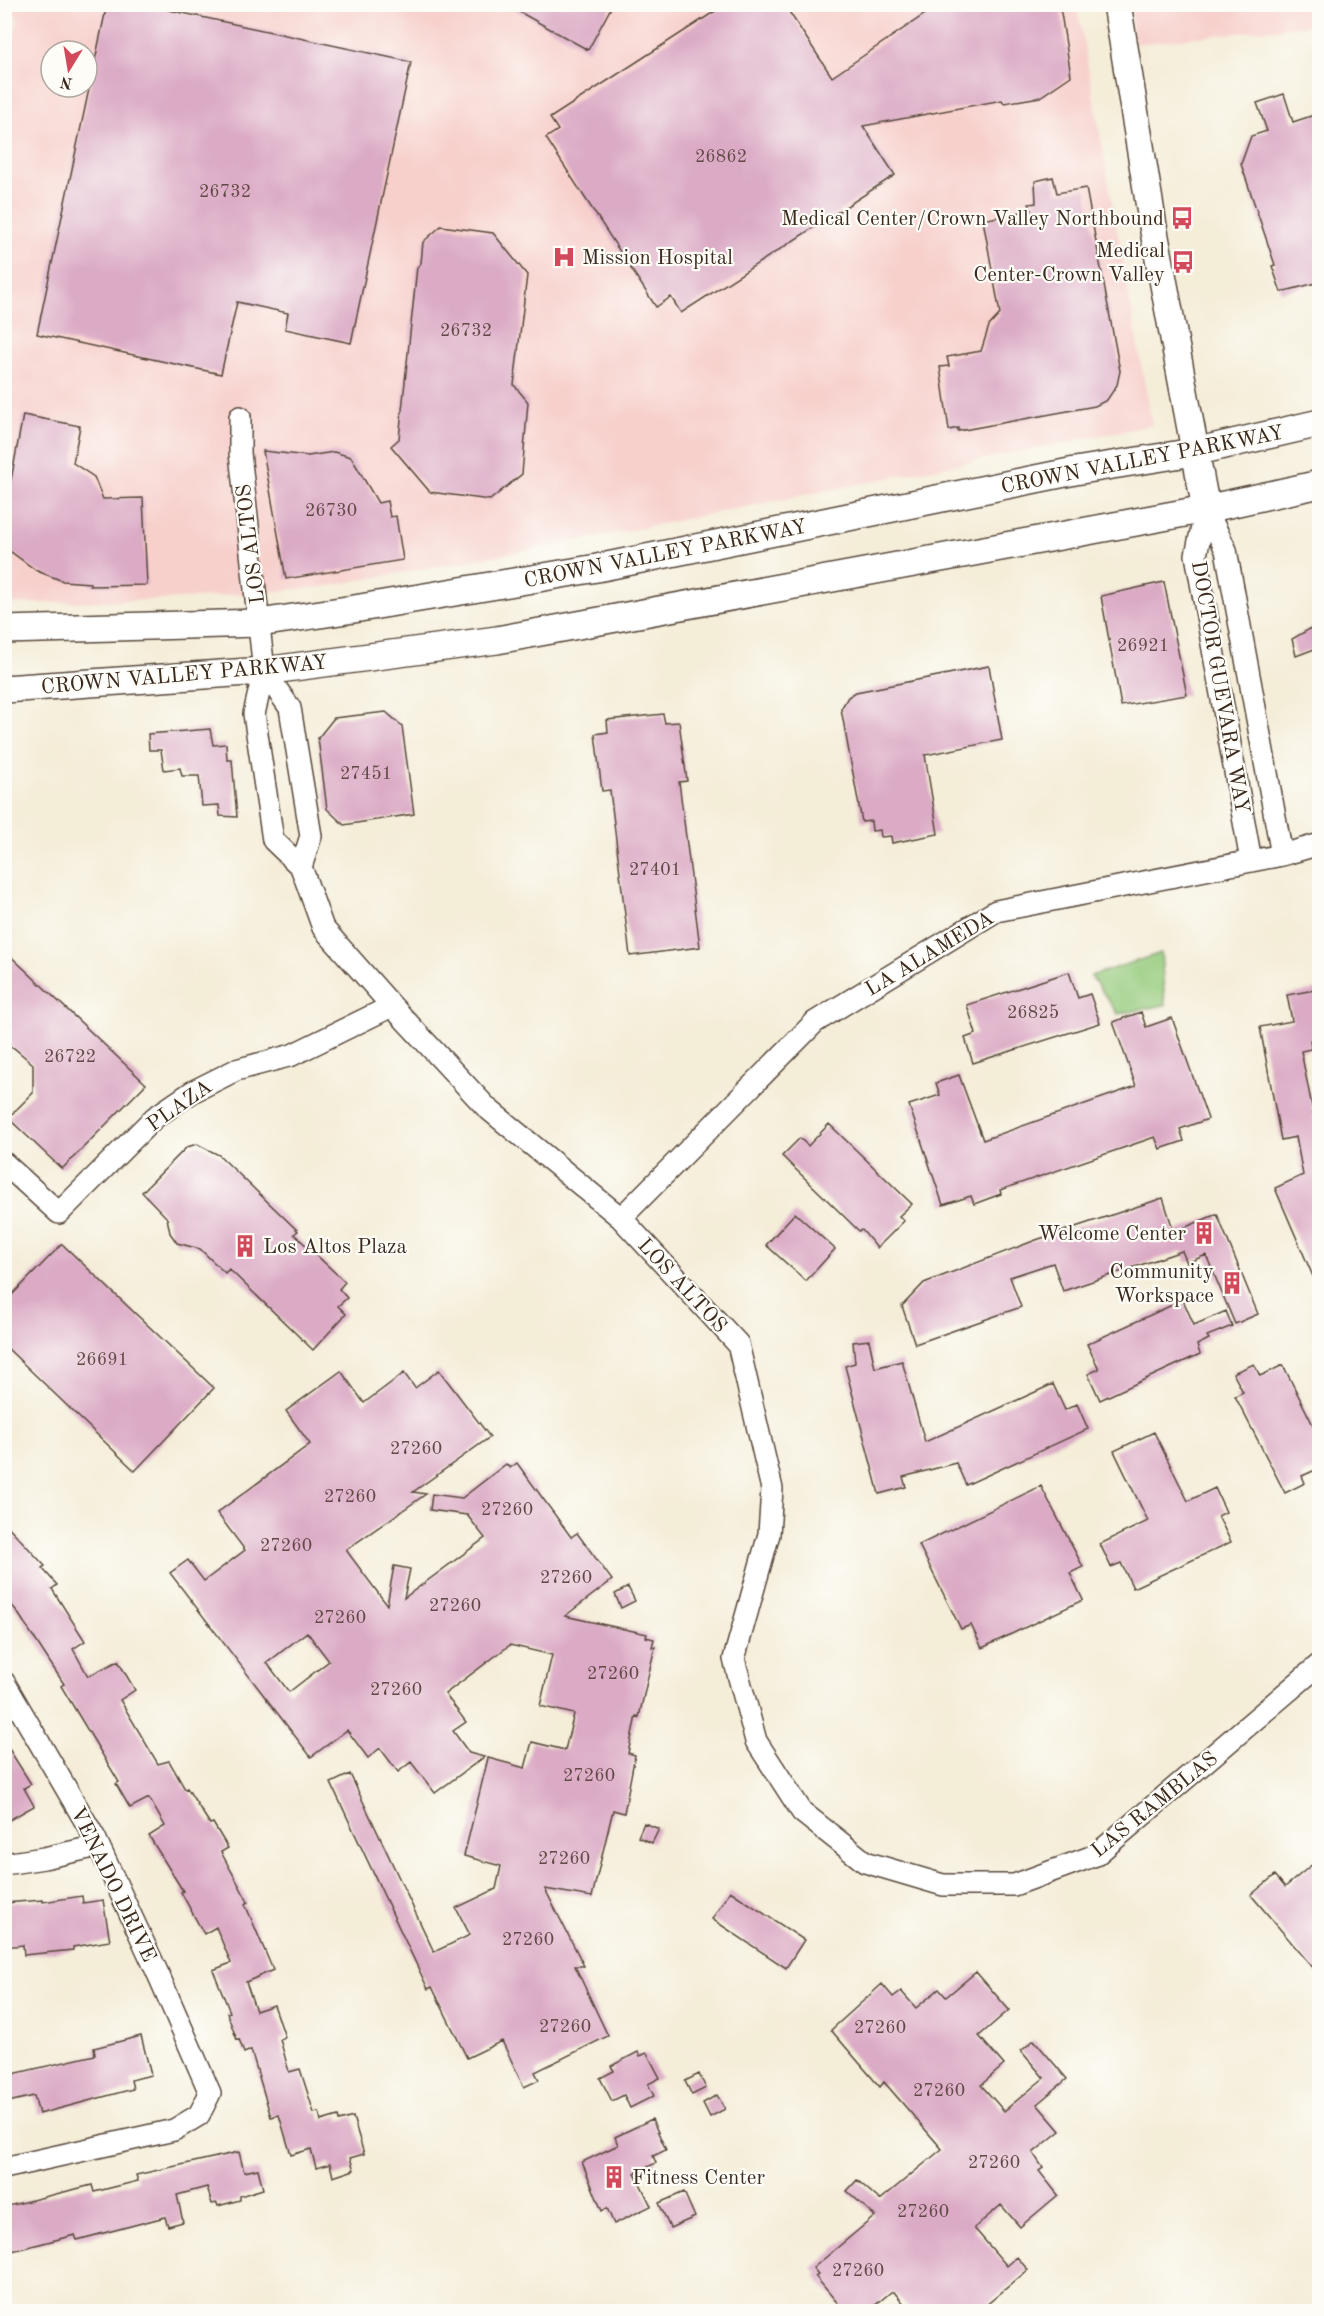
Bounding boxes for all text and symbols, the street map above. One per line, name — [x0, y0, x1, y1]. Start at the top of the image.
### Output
north arrow — [39, 39, 99, 99]
text: N — [58, 73, 74, 91]
house number: 26862 — [695, 148, 747, 166]
house number: 26732 — [199, 183, 251, 201]
bus stop icon: Medical Center/Crown Valley Northbound — [1169, 205, 1195, 231]
place label: Medical Center/Crown Valley Northbound — [781, 209, 1164, 230]
place label: Medical Center-Crown Valley — [973, 241, 1165, 286]
hospital icon: Mission Hospital — [551, 244, 577, 270]
place label: Mission Hospital — [582, 248, 733, 269]
bus stop icon: Medical Center-Crown Valley — [1170, 249, 1196, 275]
house number: 26732 — [440, 322, 492, 340]
street label: CROWN VALLEY PARKWAY — [999, 423, 1285, 498]
street label: LOS ALTOS — [234, 483, 269, 605]
house number: 26730 — [305, 502, 357, 520]
street label: CROWN VALLEY PARKWAY — [522, 517, 808, 592]
street label: DOCTOR GUEVARA WAY — [1187, 559, 1252, 815]
house number: 26921 — [1117, 637, 1169, 655]
street label: CROWN VALLEY PARKWAY — [40, 653, 328, 698]
house number: 27451 — [340, 765, 392, 783]
house number: 27401 — [629, 861, 681, 879]
street label: LA ALAMEDA — [862, 908, 997, 1001]
house number: 26825 — [1007, 1004, 1059, 1022]
house number: 26722 — [44, 1048, 96, 1066]
street label: PLAZA — [143, 1076, 216, 1136]
building icon: Welcome Center — [1191, 1220, 1217, 1246]
place label: Welcome Center — [1038, 1224, 1186, 1245]
building icon: Los Altos Plaza — [232, 1233, 258, 1259]
street label: LOS ALTOS — [633, 1235, 731, 1337]
place label: Los Altos Plaza — [263, 1237, 407, 1258]
place label: Community Workspace — [1109, 1262, 1214, 1307]
building icon: Community Workspace — [1219, 1270, 1245, 1296]
house number: 26691 — [76, 1351, 128, 1369]
house number: 27260 — [390, 1440, 442, 1458]
house number: 27260 — [324, 1488, 376, 1506]
house number: 27260 — [481, 1501, 533, 1519]
house number: 27260 — [260, 1537, 312, 1555]
house number: 27260 — [540, 1569, 592, 1587]
house number: 27260 — [429, 1597, 481, 1615]
house number: 27260 — [314, 1609, 366, 1627]
house number: 27260 — [587, 1665, 639, 1683]
house number: 27260 — [370, 1681, 422, 1699]
street label: LAS RAMBLAS — [1088, 1748, 1222, 1862]
house number: 27260 — [563, 1767, 615, 1785]
street label: VENADO DRIVE — [66, 1804, 159, 1965]
house number: 27260 — [538, 1850, 590, 1868]
house number: 27260 — [502, 1931, 554, 1949]
house number: 27260 — [539, 2018, 591, 2036]
house number: 27260 — [854, 2019, 906, 2037]
house number: 27260 — [913, 2082, 965, 2100]
house number: 27260 — [968, 2154, 1020, 2172]
building icon: Fitness Center — [601, 2164, 627, 2190]
place label: Fitness Center — [632, 2168, 765, 2189]
house number: 27260 — [897, 2203, 949, 2221]
house number: 27260 — [832, 2262, 884, 2280]

